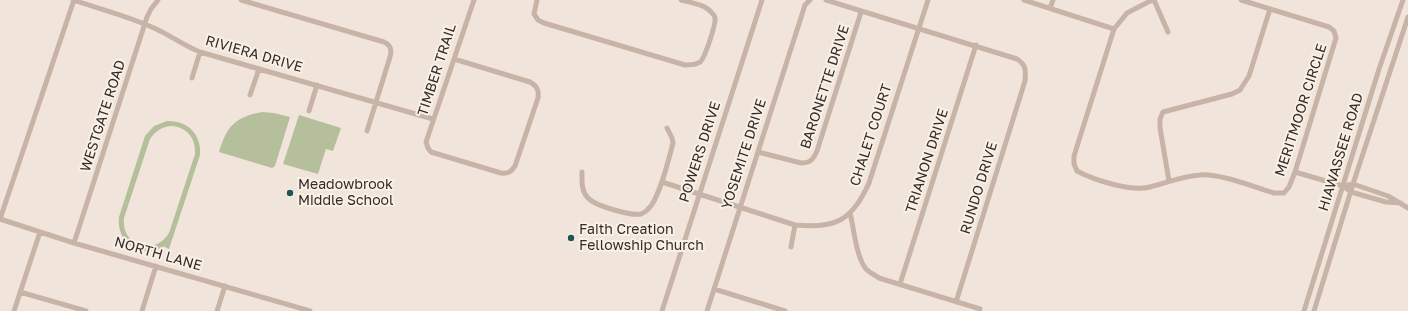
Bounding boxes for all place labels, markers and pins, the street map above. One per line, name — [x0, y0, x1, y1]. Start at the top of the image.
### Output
place label: Meadowbrook Middle School — [298, 177, 393, 210]
marker: Meadowbrook Middle School — [285, 188, 295, 198]
place label: Faith Creation Fellowship Church — [579, 222, 704, 254]
marker: Faith Creation Fellowship Church — [566, 233, 576, 243]

